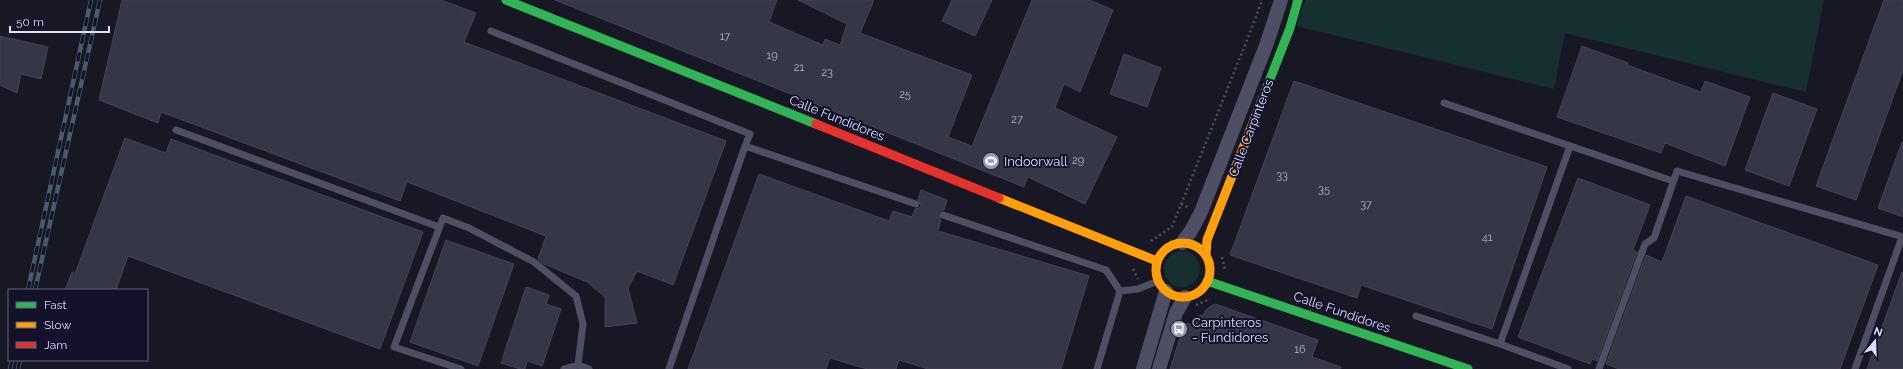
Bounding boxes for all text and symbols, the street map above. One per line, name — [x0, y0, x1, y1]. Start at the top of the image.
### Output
scale bar — [10, 8, 109, 34]
text: 50 m — [16, 15, 44, 29]
house number: 17 — [720, 30, 730, 43]
house number: 19 — [766, 49, 778, 62]
house number: 21 — [794, 61, 805, 74]
house number: 23 — [821, 66, 833, 79]
street label: Calle Carpinteros — [1226, 77, 1276, 179]
house number: 25 — [899, 88, 911, 101]
street label: Calle Fundidores — [787, 92, 887, 144]
house number: 27 — [1011, 113, 1023, 126]
sports icon: Indoorwall — [981, 151, 1001, 171]
place label: Indoorwall — [1004, 154, 1068, 169]
house number: 29 — [1072, 154, 1084, 167]
house number: 33 — [1276, 169, 1288, 182]
house number: 35 — [1318, 183, 1330, 196]
house number: 37 — [1360, 198, 1372, 211]
house number: 41 — [1482, 231, 1493, 244]
street label: Calle Fundidores — [1292, 288, 1392, 336]
legend — [8, 289, 148, 361]
text: Fast — [44, 298, 67, 312]
place label: Carpinteros - Fundidores — [1192, 315, 1268, 345]
text: Slow — [44, 318, 71, 332]
bus stop icon: Carpinteros - Fundidores — [1169, 319, 1189, 339]
north arrow — [1855, 321, 1895, 361]
text: N — [1872, 325, 1884, 340]
text: Jam — [44, 338, 67, 352]
house number: 16 — [1294, 343, 1306, 356]

